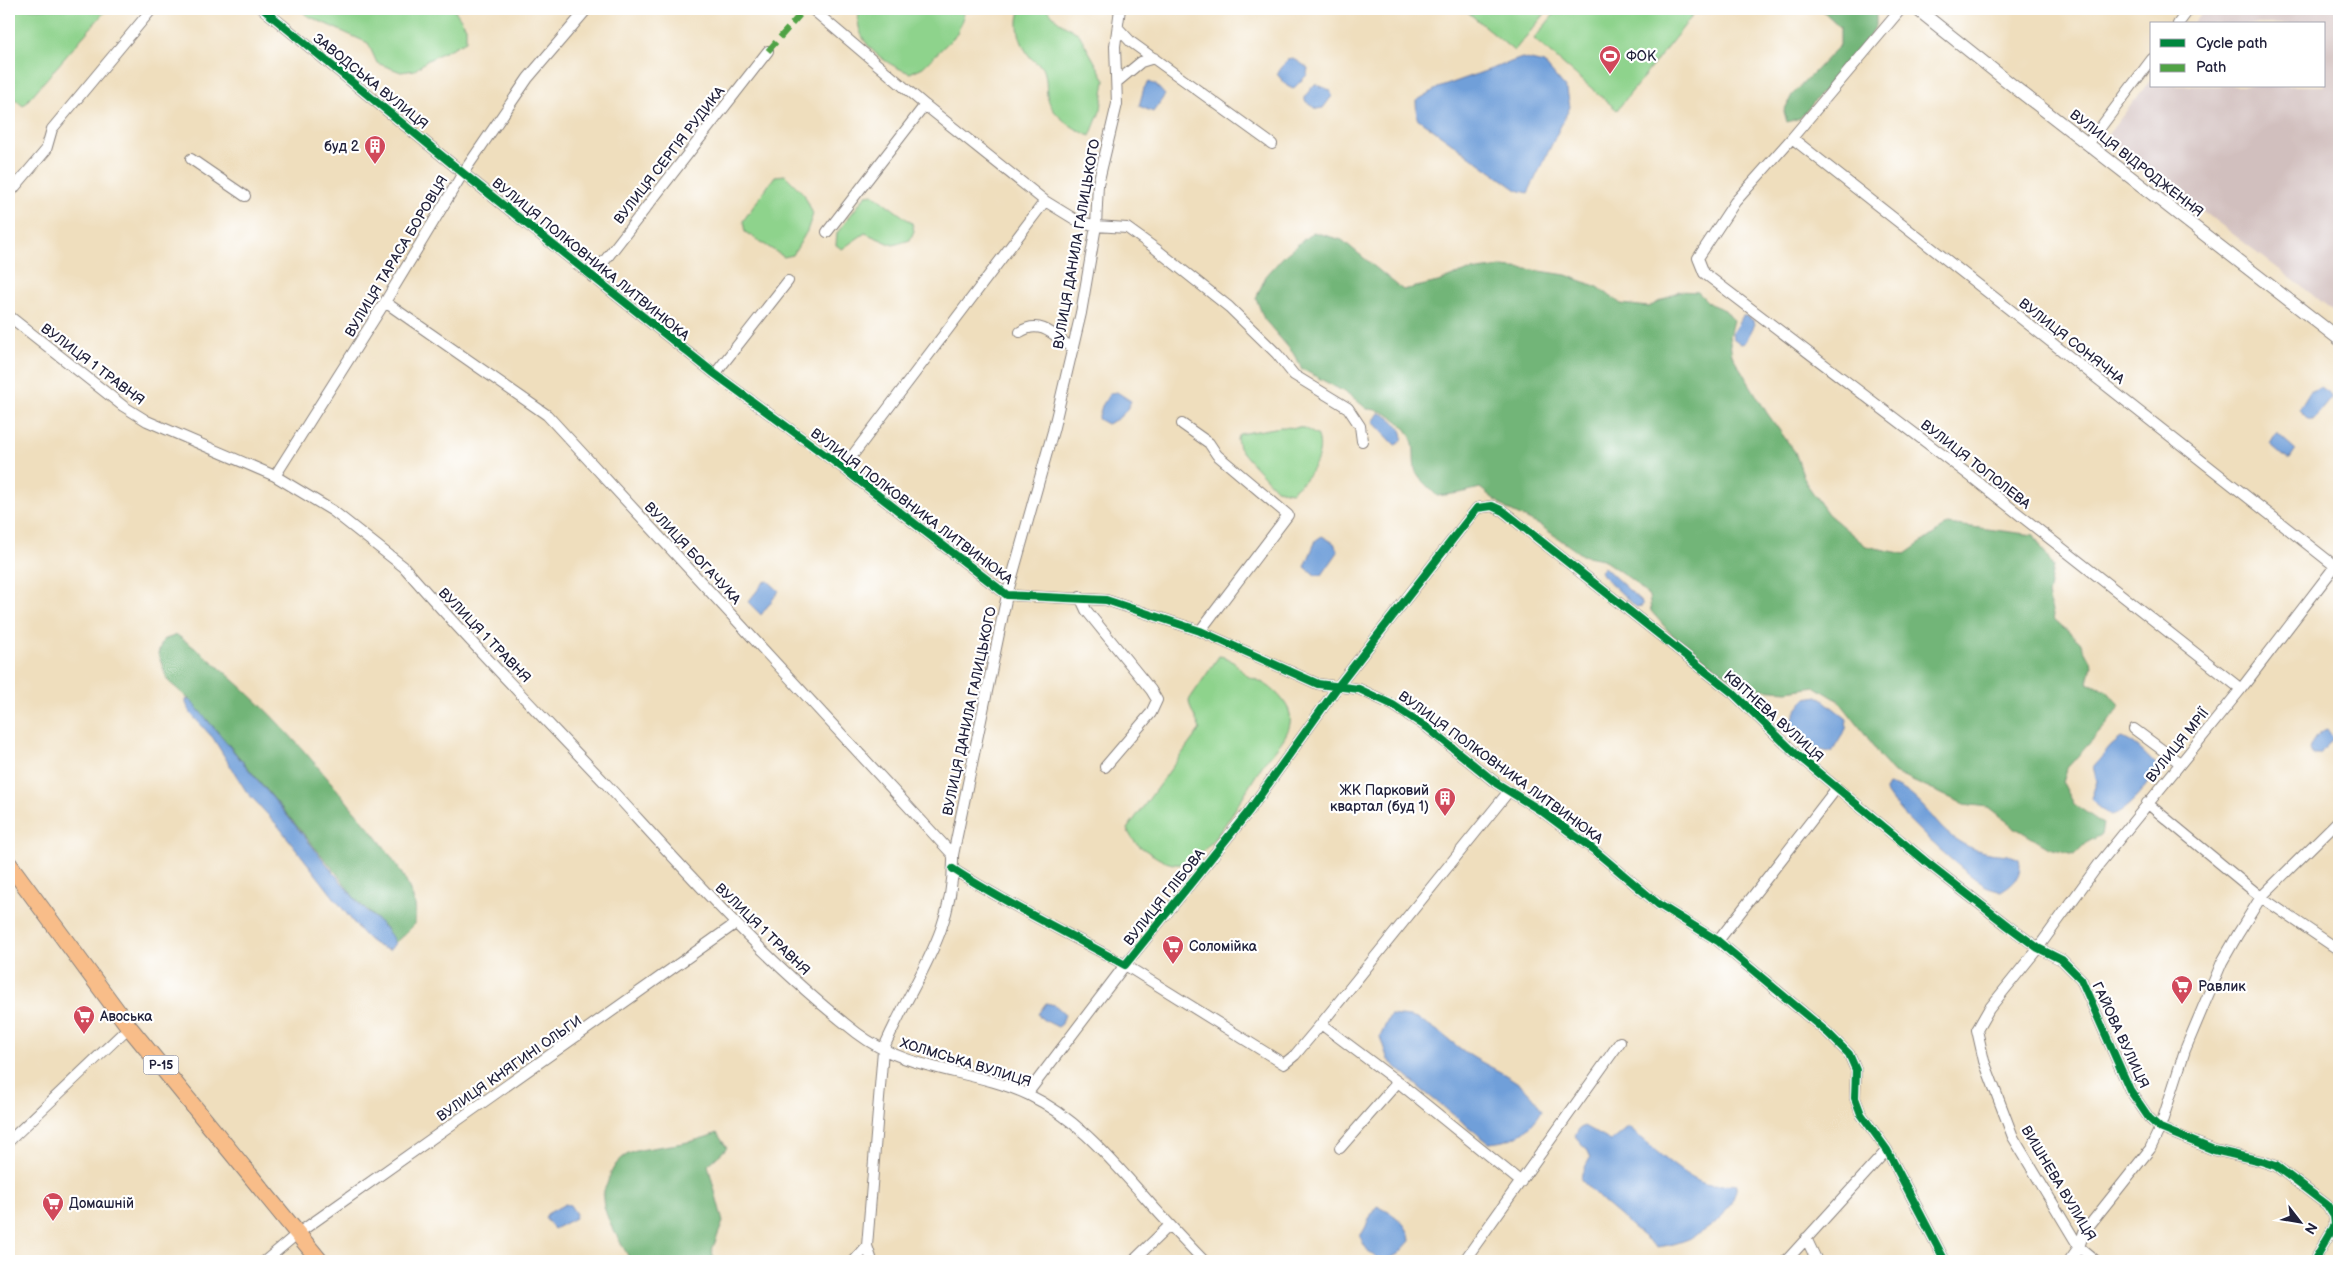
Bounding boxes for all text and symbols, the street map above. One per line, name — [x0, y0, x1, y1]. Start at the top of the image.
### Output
legend — [2150, 22, 2326, 88]
street label: ЗАВОДСЬКА ВУЛИЦЯ — [310, 30, 432, 133]
text: Cycle path — [2196, 34, 2267, 53]
sports icon: ФОК — [1598, 44, 1622, 75]
place label: ФОК — [1626, 48, 1657, 65]
text: Path — [2196, 58, 2226, 77]
street label: ВУЛИЦЯ СЕРГІЯ РУДИКА — [610, 83, 729, 228]
street label: ВУЛИЦЯ ВІДРОДЖЕННЯ — [2067, 106, 2207, 221]
building icon: буд 2 — [363, 134, 387, 165]
place label: буд 2 — [324, 138, 360, 155]
street label: ВУЛИЦЯ ДАНИЛА ГАЛИЦЬКОГО — [1050, 138, 1103, 351]
street label: ВУЛИЦЯ ТАРАСА БОРОВЦЯ — [341, 172, 451, 340]
street label: ВУЛИЦЯ ПОЛКОВНИКА ЛИТВИНЮКА — [489, 174, 693, 345]
street label: ВУЛИЦЯ СОНЯЧНА — [2015, 295, 2128, 388]
street label: ВУЛИЦЯ 1 ТРАВНЯ — [38, 320, 148, 409]
street label: ВУЛИЦЯ ТОПОЛЕВА — [1917, 416, 2034, 513]
street label: ВУЛИЦЯ ПОЛКОВНИКА ЛИТВИНЮКА — [807, 425, 1017, 588]
street label: ВУЛИЦЯ БОГАЧУКА — [641, 499, 745, 608]
street label: ВУЛИЦЯ 1 ТРАВНЯ — [435, 584, 534, 686]
street label: ВУЛИЦЯ ДАНИЛА ГАЛИЦЬКОГО — [939, 605, 1000, 817]
street label: КВІТНЕВА ВУЛИЦЯ — [1720, 667, 1827, 766]
street label: ВУЛИЦЯ ПОЛКОВНИКА ЛИТВИНЮКА — [1395, 687, 1607, 848]
street label: ВУЛИЦЯ МРІЇ — [2142, 704, 2213, 786]
place label: ЖК Парковий квартал (буд 1) — [1330, 782, 1429, 815]
building icon: ЖК Парковий квартал (буд 1) — [1433, 786, 1457, 817]
street label: ВУЛИЦЯ ГЛІБОВА — [1120, 845, 1209, 949]
street label: ВУЛИЦЯ 1 ТРАВНЯ — [712, 880, 814, 979]
supermarket icon: Соломійка — [1161, 934, 1185, 965]
place label: Соломійка — [1189, 938, 1258, 955]
supermarket icon: Равлик — [2170, 974, 2194, 1005]
place label: Равлик — [2198, 978, 2246, 995]
street label: ГАЙОВА ВУЛИЦЯ — [2088, 979, 2153, 1091]
supermarket icon: Авоська — [72, 1004, 96, 1035]
place label: Авоська — [99, 1008, 153, 1025]
street label: ВУЛИЦЯ КНЯГИНІ ОЛЬГИ — [434, 1012, 585, 1125]
street label: ХОЛМСЬКА ВУЛИЦЯ — [898, 1034, 1034, 1091]
road number: Р-15 — [144, 1056, 178, 1074]
street label: ВИШНЕВА ВУЛИЦЯ — [2017, 1123, 2100, 1244]
supermarket icon: Домашній — [41, 1191, 65, 1222]
place label: Домашній — [69, 1195, 134, 1212]
north arrow — [2276, 1198, 2326, 1248]
text: N — [2301, 1220, 2321, 1237]

